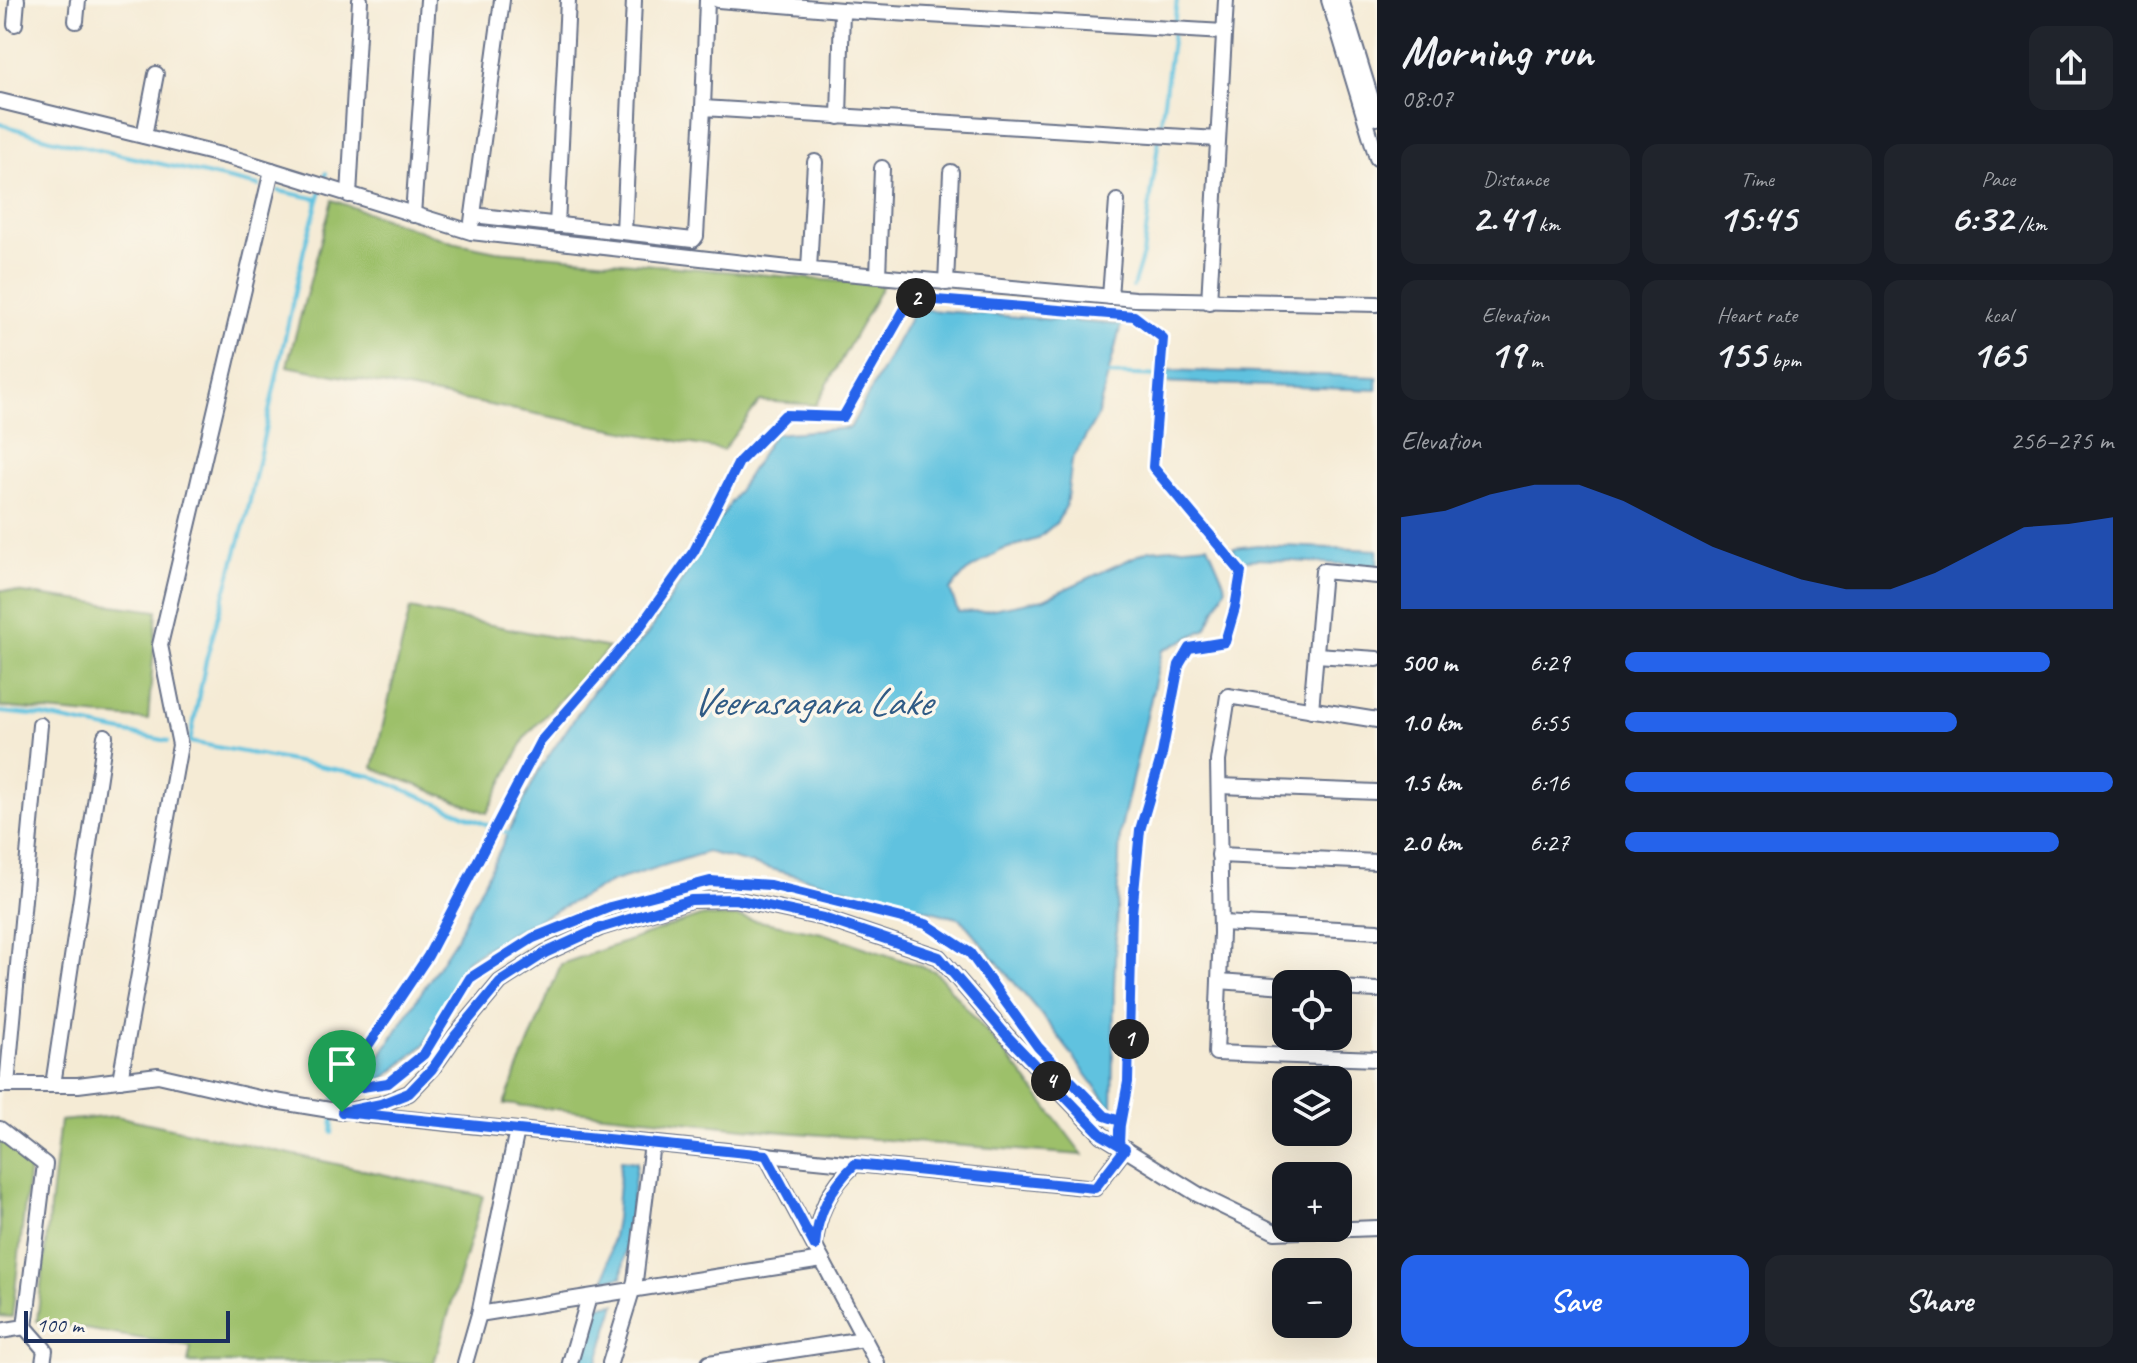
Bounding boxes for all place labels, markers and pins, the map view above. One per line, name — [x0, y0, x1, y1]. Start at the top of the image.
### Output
pin: 2 — [896, 278, 936, 318]
pin: 1 — [1109, 1019, 1149, 1059]
pin — [308, 1030, 376, 1112]
pin: 4 — [1031, 1061, 1071, 1101]

